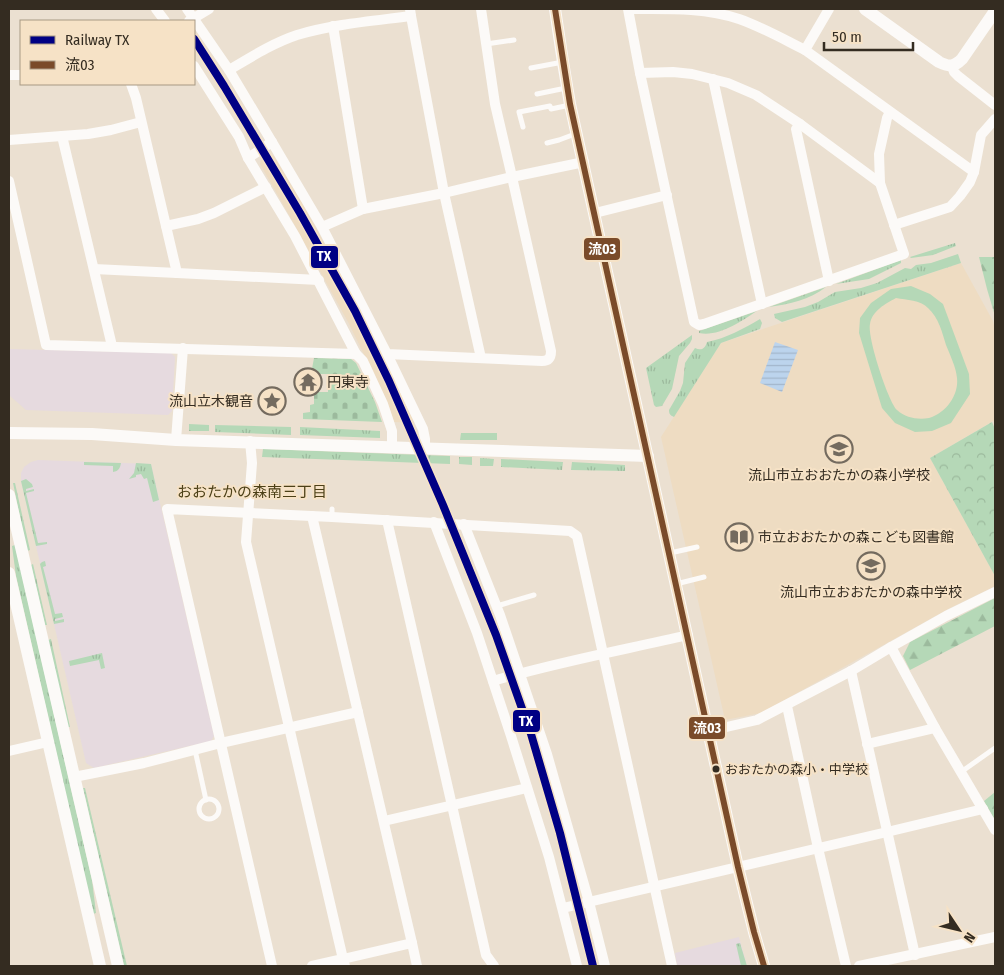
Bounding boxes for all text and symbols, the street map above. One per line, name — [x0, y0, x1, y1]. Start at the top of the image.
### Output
legend — [20, 20, 195, 85]
scale bar — [824, 20, 913, 52]
text: 50 m — [832, 28, 862, 46]
text: Railway TX — [65, 31, 130, 49]
text: 流03 — [65, 56, 95, 74]
line badge: 流03 — [583, 237, 621, 261]
text: 流03 — [588, 241, 616, 258]
line badge: TX — [310, 245, 339, 269]
text: TX — [317, 248, 332, 265]
temple icon: 円東寺 — [293, 367, 323, 397]
place label: 円東寺 — [327, 374, 369, 391]
place icon: 流山立木観音 — [257, 386, 287, 416]
place label: 流山立木観音 — [169, 393, 253, 410]
school or university icon: 流山市立おおたかの森小学校 — [824, 434, 854, 464]
place label: 流山市立おおたかの森小学校 — [748, 467, 930, 484]
district label: おおたかの森南三丁目 — [177, 483, 327, 501]
library icon: 市立おおたかの森こども図書館 — [724, 522, 754, 552]
place label: 市立おおたかの森こども図書館 — [758, 529, 954, 546]
school or university icon: 流山市立おおたかの森中学校 — [856, 551, 886, 581]
place label: 流山市立おおたかの森中学校 — [780, 584, 962, 601]
line badge: TX — [512, 709, 541, 733]
text: TX — [519, 713, 534, 730]
line badge: 流03 — [688, 716, 726, 740]
text: 流03 — [693, 720, 721, 737]
place label: おおたかの森小・中学校 — [725, 762, 868, 777]
marker: おおたかの森小・中学校 — [711, 764, 721, 774]
north arrow — [934, 905, 984, 955]
text: N — [960, 929, 979, 945]

